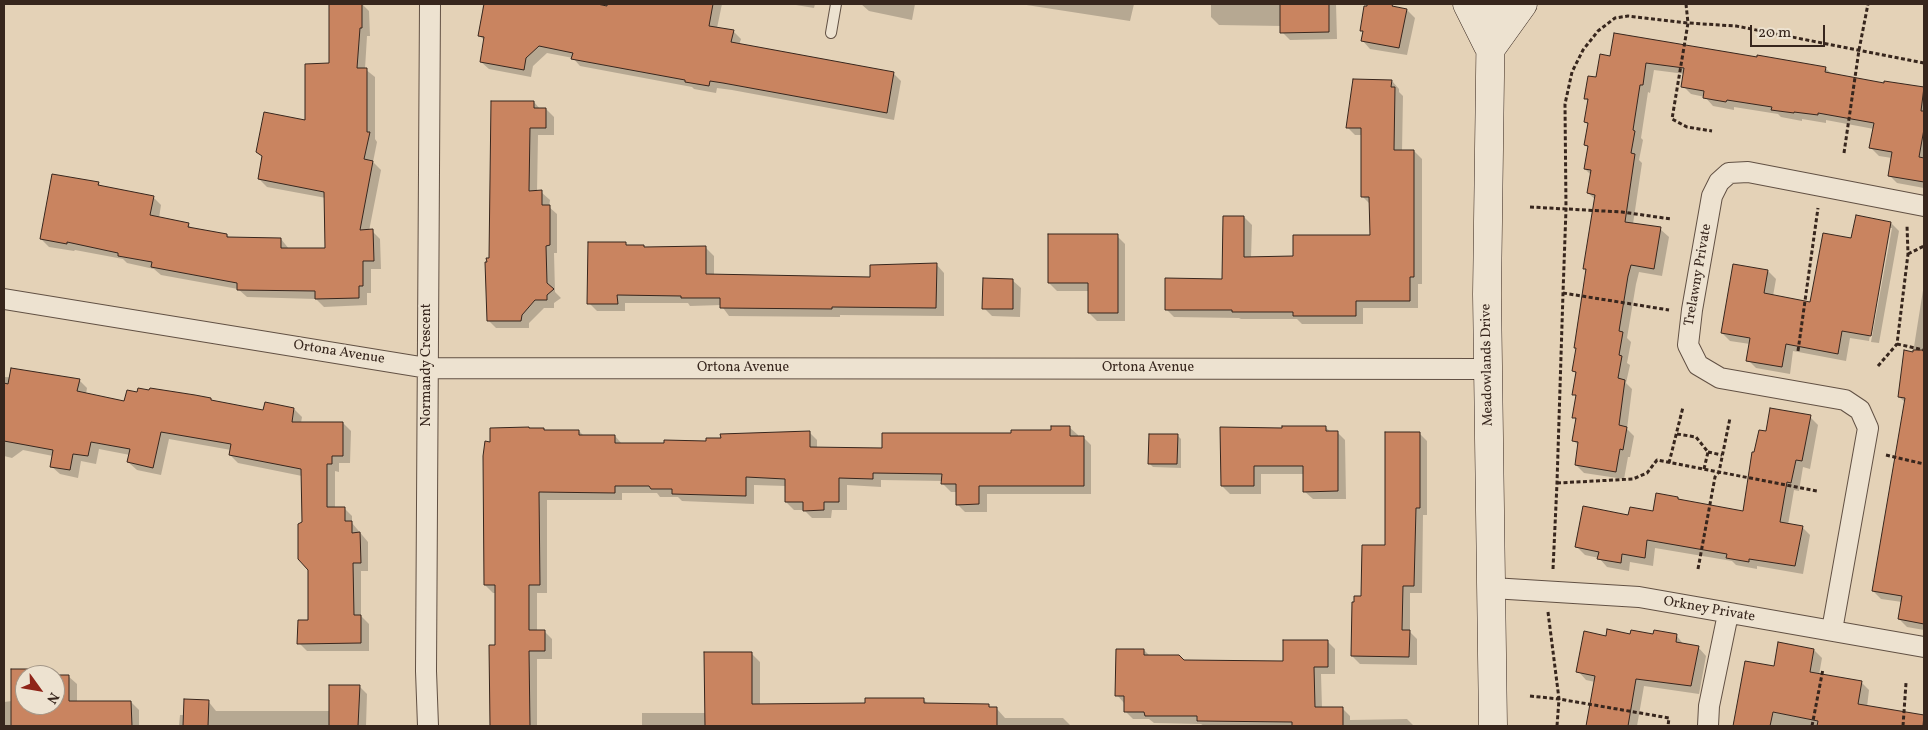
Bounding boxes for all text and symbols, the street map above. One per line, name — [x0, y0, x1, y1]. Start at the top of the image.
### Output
scale bar — [1753, 15, 1828, 47]
text: 20 m — [1758, 23, 1791, 44]
street label: Trelawny Private — [1682, 223, 1716, 327]
street label: Normandy Crescent — [419, 303, 435, 427]
street label: Meadowlands Drive — [1479, 303, 1497, 427]
street label: Ortona Avenue — [292, 337, 386, 369]
street label: Ortona Avenue — [697, 360, 789, 376]
street label: Ortona Avenue — [1102, 360, 1194, 376]
street label: Orkney Private — [1662, 594, 1756, 626]
north arrow — [15, 665, 65, 715]
text: N — [42, 688, 63, 707]

